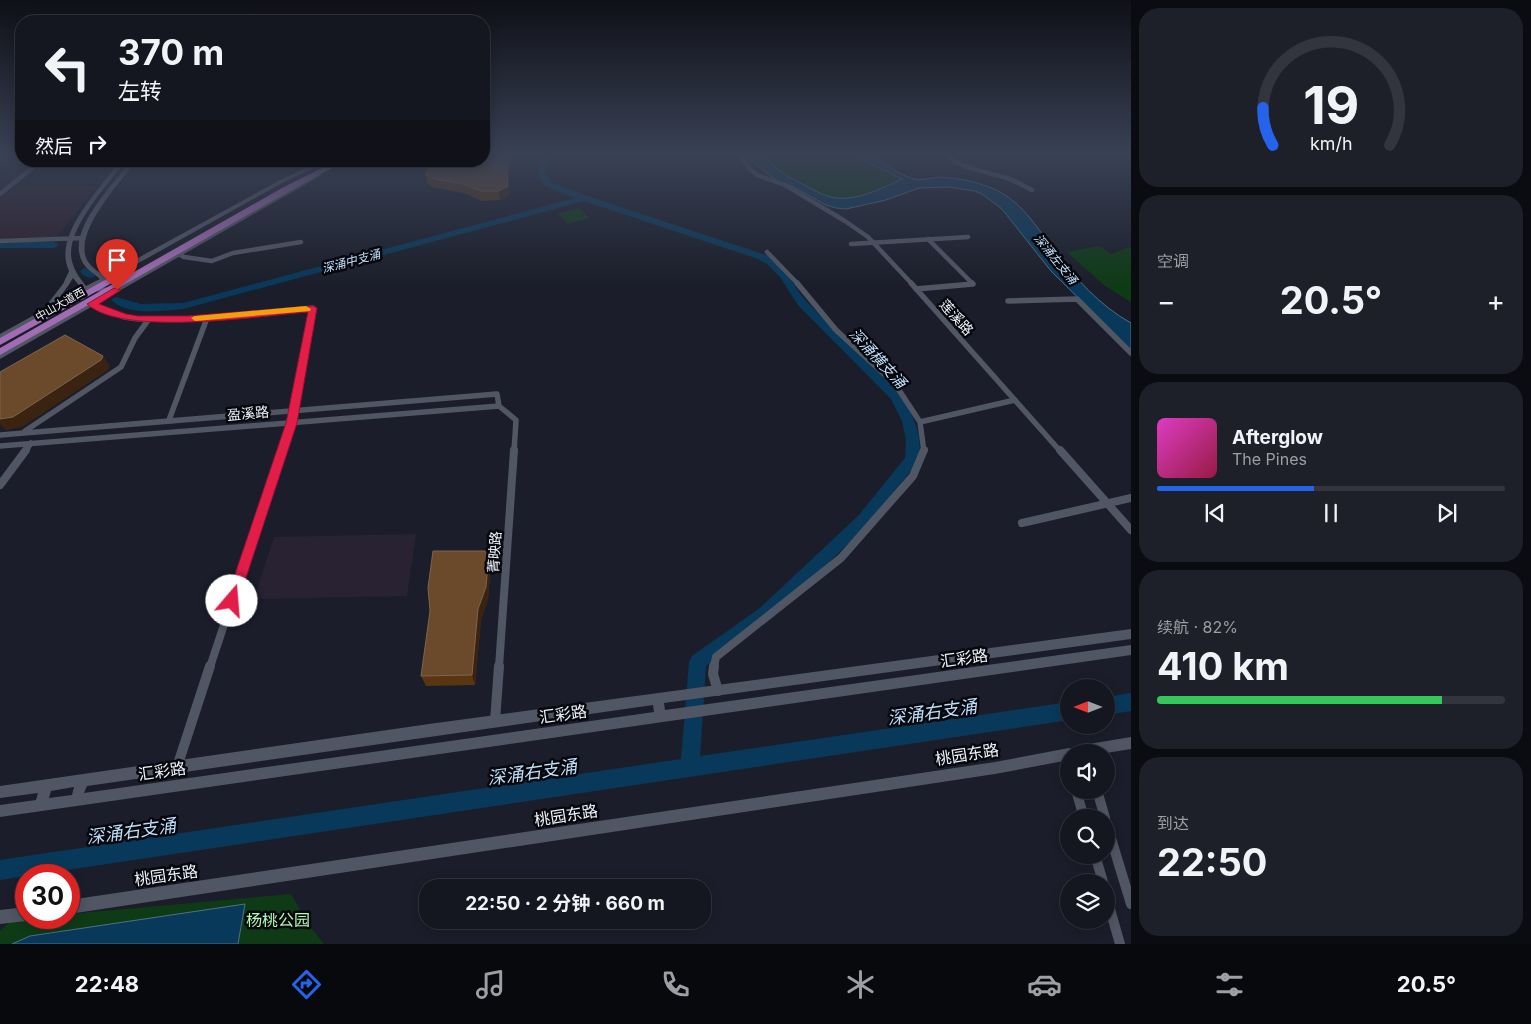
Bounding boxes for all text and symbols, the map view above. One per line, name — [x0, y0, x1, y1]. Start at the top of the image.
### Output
text: 370 m — [118, 31, 224, 73]
icon: left — [35, 35, 100, 100]
text: 19 — [1303, 74, 1359, 137]
text: 左转 — [118, 78, 162, 104]
icon: right — [83, 130, 111, 158]
text: km/h — [1310, 133, 1352, 154]
text: 然后 — [35, 135, 73, 158]
water label: 深涌左支涌 — [1031, 231, 1082, 289]
pin — [96, 239, 138, 290]
water label: 深涌中支涌 — [320, 245, 384, 276]
icon: arrive — [103, 246, 131, 274]
text: 空调 — [1157, 251, 1189, 271]
text: 20.5° — [1280, 277, 1382, 323]
street label: 中山大道西 — [33, 284, 87, 324]
text: − — [1157, 284, 1176, 318]
text: + — [1486, 284, 1505, 318]
street label: 莲溪路 — [937, 296, 977, 338]
water label: 深涌横支涌 — [845, 324, 912, 393]
street label: 盈溪路 — [226, 403, 270, 423]
text: Afterglow — [1232, 426, 1323, 449]
text: The Pines — [1232, 449, 1307, 469]
icon: previous — [1201, 499, 1229, 527]
icon: pause — [1317, 499, 1345, 527]
icon: next — [1433, 499, 1461, 527]
street label: 菁映路 — [484, 530, 504, 574]
position arrow — [205, 574, 257, 626]
text: 续航 · 82% — [1157, 617, 1238, 637]
text: 410 km — [1157, 643, 1289, 689]
street label: 汇彩路 — [939, 645, 989, 671]
north arrow — [1060, 679, 1115, 734]
map controls — [1060, 679, 1115, 929]
water label: 深涌右支涌 — [886, 695, 980, 729]
street label: 汇彩路 — [538, 701, 588, 727]
street label: 桃园东路 — [934, 739, 1000, 769]
button: sound — [1060, 744, 1115, 799]
water label: 深涌右支涌 — [486, 755, 580, 789]
street label: 汇彩路 — [137, 758, 187, 784]
street label: 桃园东路 — [533, 800, 599, 830]
button: search — [1060, 809, 1115, 864]
text: 到达 — [1157, 813, 1189, 833]
water label: 深涌右支涌 — [85, 814, 179, 848]
text: 22:50 — [1157, 839, 1267, 885]
street label: 桃园东路 — [133, 861, 199, 889]
speed limit sign: 30 — [15, 864, 80, 929]
button: layers — [1060, 874, 1115, 929]
text: 22:50 · 2 分钟 · 660 m — [465, 892, 665, 915]
park label: 杨桃公园 — [246, 910, 310, 930]
icon: directions — [289, 967, 324, 1002]
icon: music — [473, 967, 508, 1002]
icon: phone — [658, 967, 693, 1002]
icon: climate — [843, 967, 878, 1002]
icon: car — [1027, 967, 1062, 1002]
icon: filters — [1212, 967, 1247, 1002]
text: 22:48 — [75, 971, 139, 997]
text: 20.5° — [1397, 971, 1456, 997]

